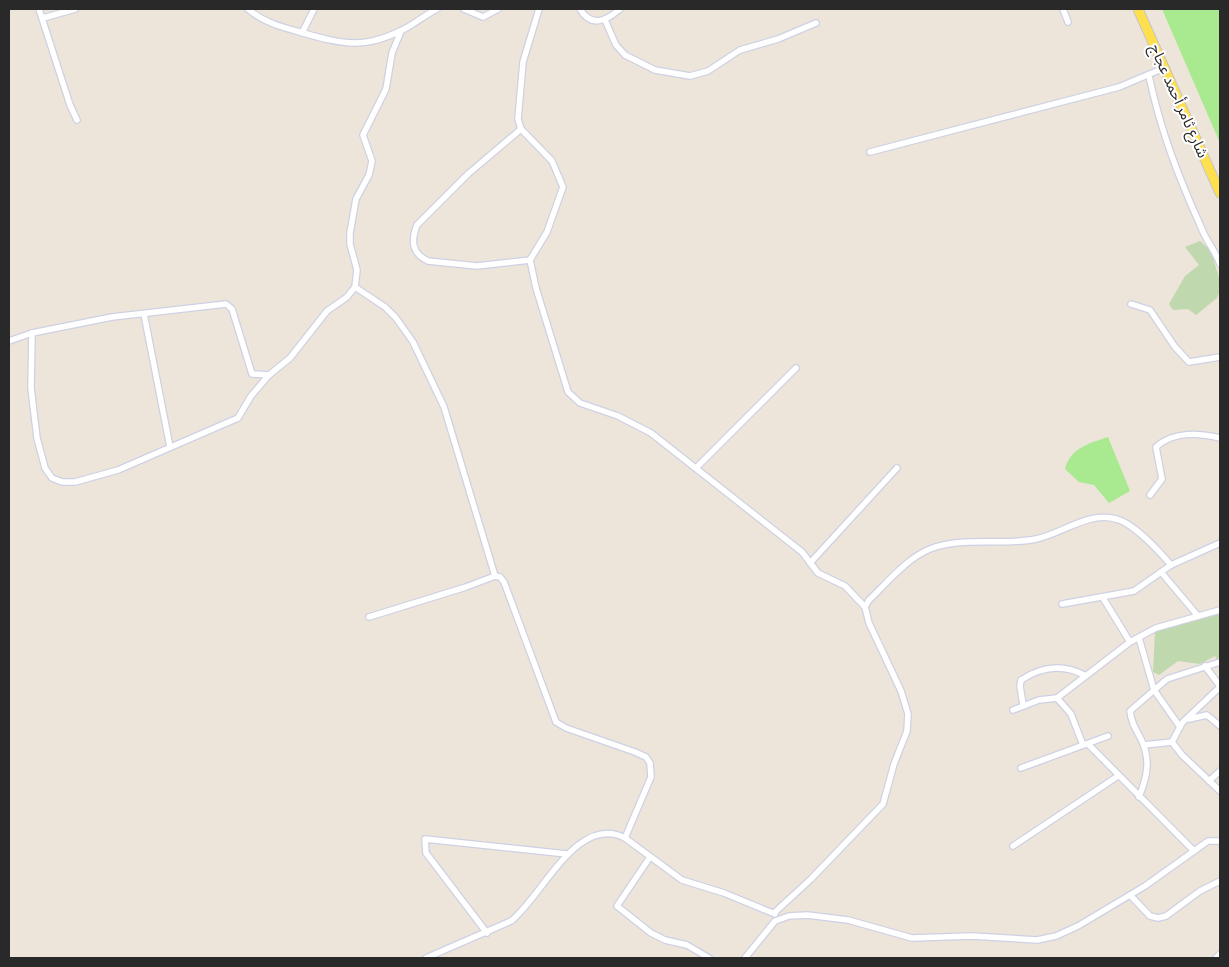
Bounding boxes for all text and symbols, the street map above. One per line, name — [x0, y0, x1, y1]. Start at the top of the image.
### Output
street label: شارع ثامر أحمد عجاج — [1143, 41, 1212, 162]

